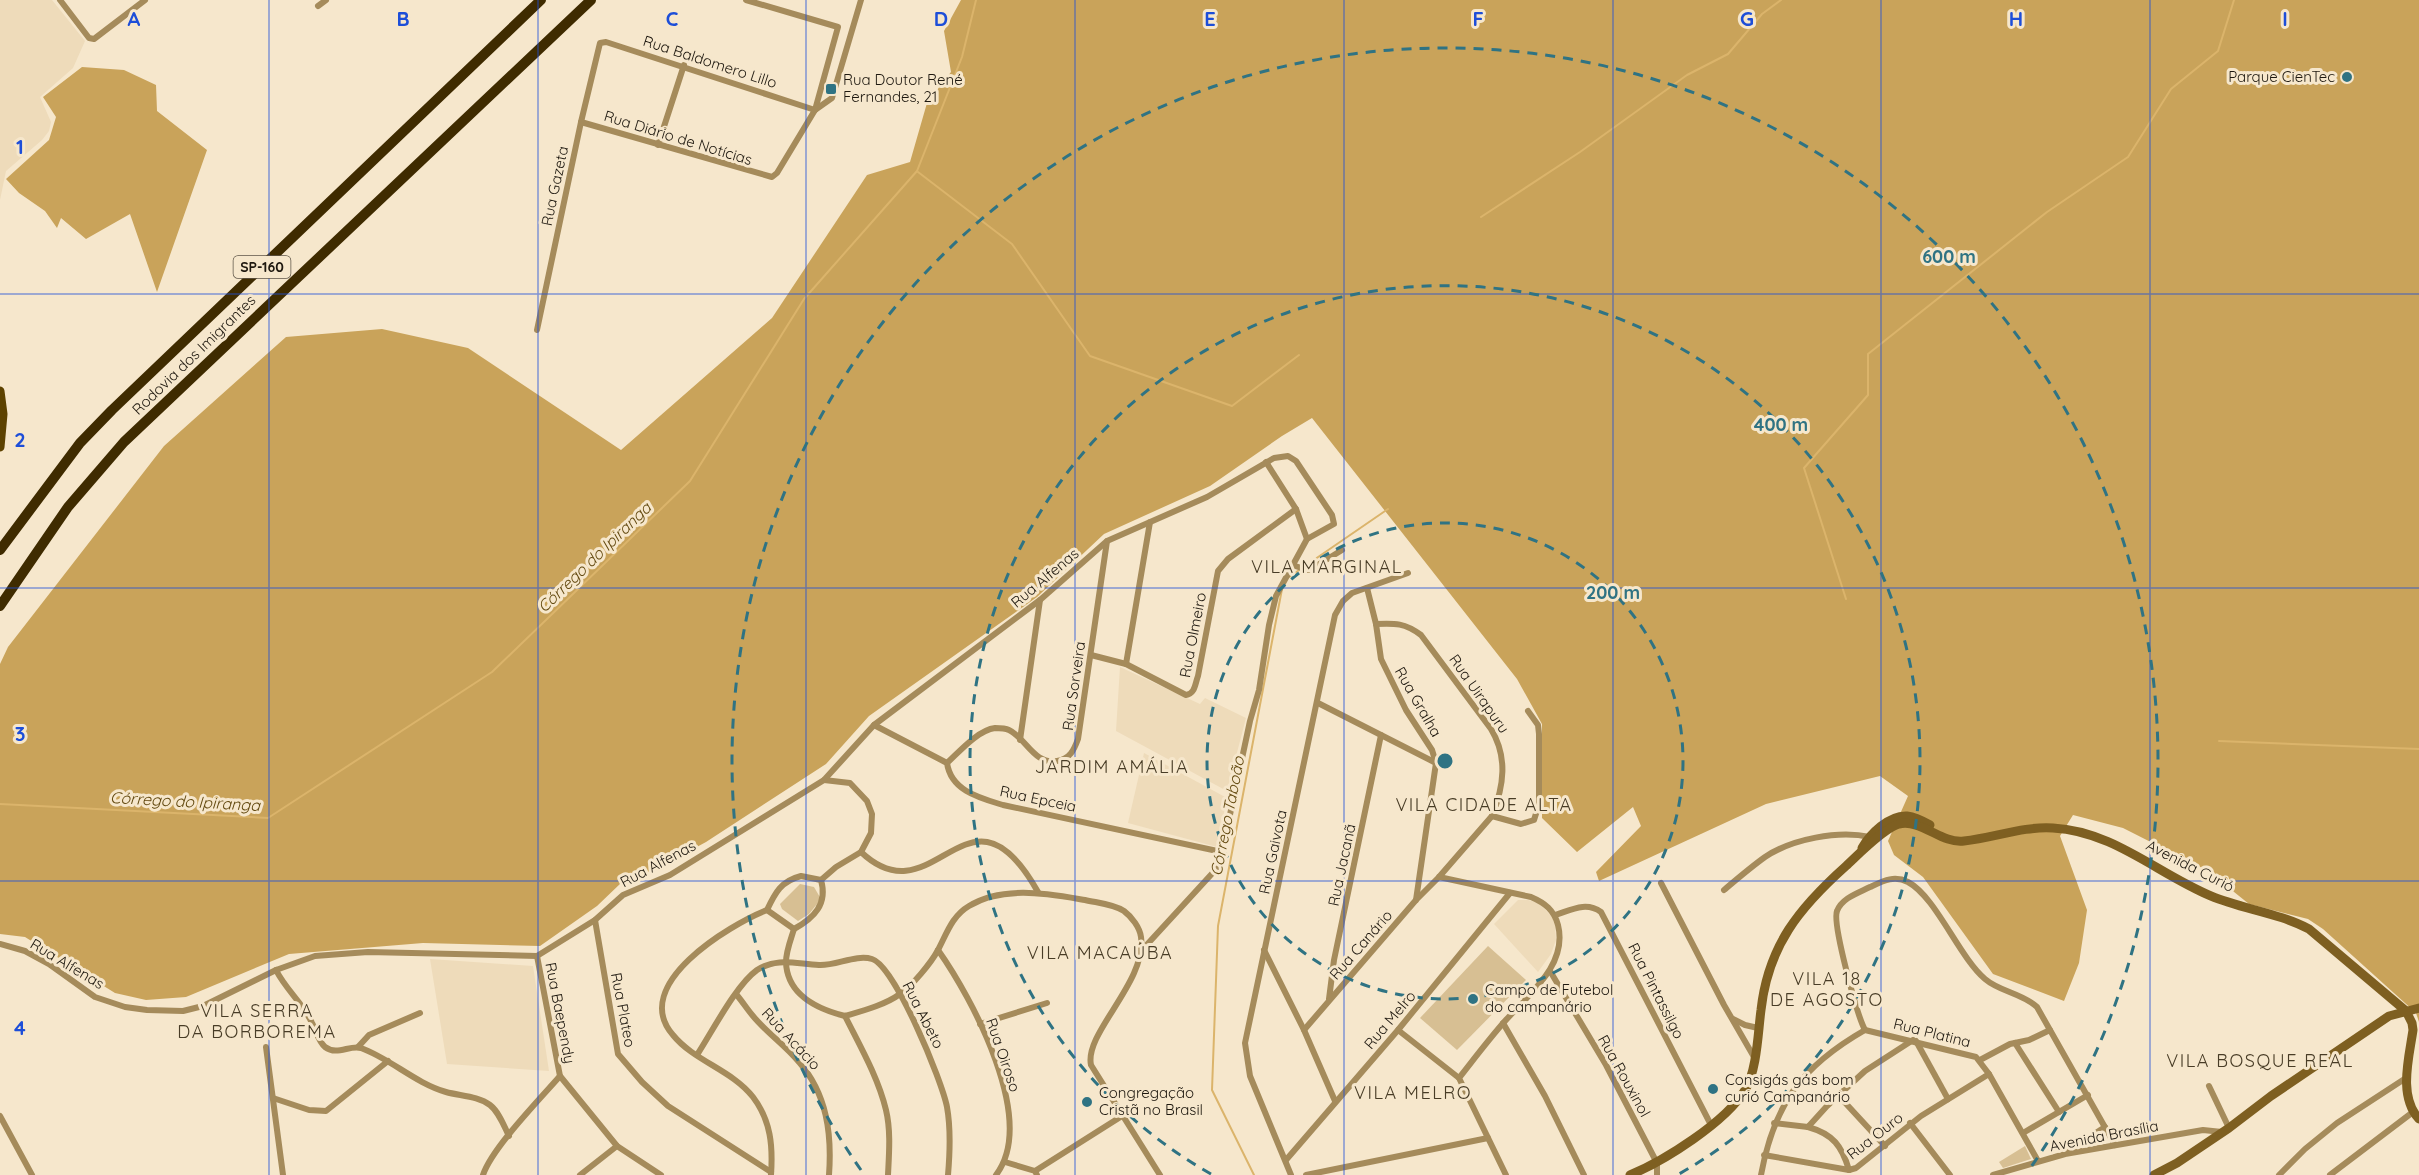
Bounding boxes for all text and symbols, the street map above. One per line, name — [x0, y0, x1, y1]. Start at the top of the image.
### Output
text: A — [128, 6, 141, 31]
text: B — [396, 6, 410, 31]
text: C — [666, 6, 679, 31]
text: D — [934, 6, 948, 31]
text: E — [1204, 6, 1216, 31]
text: F — [1472, 6, 1484, 31]
text: G — [1740, 6, 1754, 31]
text: H — [2009, 6, 2023, 31]
text: I — [2282, 6, 2288, 31]
street label: Rua Baldomero Lillo — [641, 31, 780, 92]
place label: Parque CienTec — [2228, 67, 2335, 86]
place label: Rua Doutor René Fernandes, 21 — [843, 70, 963, 106]
marker: Parque CienTec — [2340, 70, 2354, 84]
marker: Rua Doutor René Fernandes, 21 — [824, 82, 838, 96]
street label: Rua Diário de Notícias — [602, 106, 755, 169]
text: 1 — [16, 134, 24, 159]
street label: Rua Gazeta — [537, 144, 572, 228]
text: 600 m — [1922, 245, 1976, 268]
road number: SP-160 — [234, 256, 290, 278]
street label: Rodovia dos Imigrantes — [128, 291, 259, 419]
text: 400 m — [1754, 413, 1808, 436]
text: 2 — [14, 427, 26, 452]
water label: Córrego do Ipiranga — [533, 497, 656, 616]
street label: Rua Alfenas — [1007, 544, 1083, 612]
district label: VILA MARGINAL — [1251, 555, 1403, 578]
text: 200 m — [1586, 581, 1640, 604]
street label: Rua Olmeiro — [1175, 591, 1210, 679]
street label: Rua Sorveira — [1058, 640, 1089, 732]
street label: Rua Uirapuru — [1445, 651, 1514, 737]
street label: Rua Gralha — [1391, 663, 1446, 740]
text: 3 — [15, 721, 25, 746]
centre of rings — [1435, 751, 1455, 771]
water label: Córrego Taboão — [1206, 753, 1249, 877]
district label: JARDIM AMÁLIA — [1035, 755, 1189, 778]
street label: Rua Epceia — [998, 781, 1078, 816]
water label: Córrego do Ipiranga — [110, 787, 262, 815]
district label: VILA CIDADE ALTA — [1395, 793, 1573, 816]
street label: Rua Gaivota — [1254, 808, 1291, 896]
street label: Rua Jacanã — [1323, 822, 1360, 908]
street label: Avenida Curió — [2143, 835, 2237, 896]
street label: Rua Alfenas — [617, 836, 699, 891]
street label: Rua Canário — [1325, 906, 1396, 983]
street label: Rua Alfenas — [27, 934, 108, 993]
street label: Rua Pintassilgo — [1624, 940, 1689, 1042]
district label: VILA MACAÚBA — [1027, 941, 1173, 964]
street label: Rua Baependy — [541, 961, 580, 1065]
district label: VILA 18 DE AGOSTO — [1770, 967, 1884, 1011]
street label: Rua Plateo — [607, 971, 640, 1049]
street label: Rua Abeto — [898, 978, 948, 1052]
place label: Campo de Futebol do campanário — [1485, 980, 1613, 1016]
street label: Rua Melro — [1360, 987, 1420, 1053]
marker: Campo de Futebol do campanário — [1466, 992, 1480, 1006]
district label: VILA SERRA DA BORBOREMA — [177, 999, 337, 1043]
street label: Rua Acácio — [758, 1004, 825, 1074]
street label: Rua Platina — [1891, 1014, 1973, 1051]
text: 4 — [14, 1015, 26, 1040]
street label: Rua Oiroso — [982, 1015, 1025, 1094]
street label: Rua Rouxinol — [1594, 1031, 1655, 1120]
district label: VILA BOSQUE REAL — [2166, 1049, 2354, 1072]
place label: Consigás gás bom curió Campanário — [1725, 1070, 1854, 1106]
district label: VILA MELRO — [1354, 1081, 1472, 1104]
marker: Consigás gás bom curió Campanário — [1706, 1082, 1720, 1096]
place label: Congregação Cristã no Brasil — [1099, 1083, 1203, 1119]
marker: Congregação Cristã no Brasil — [1080, 1095, 1094, 1109]
street label: Rua Ouro — [1843, 1108, 1907, 1163]
street label: Avenida Brasília — [2048, 1116, 2160, 1155]

